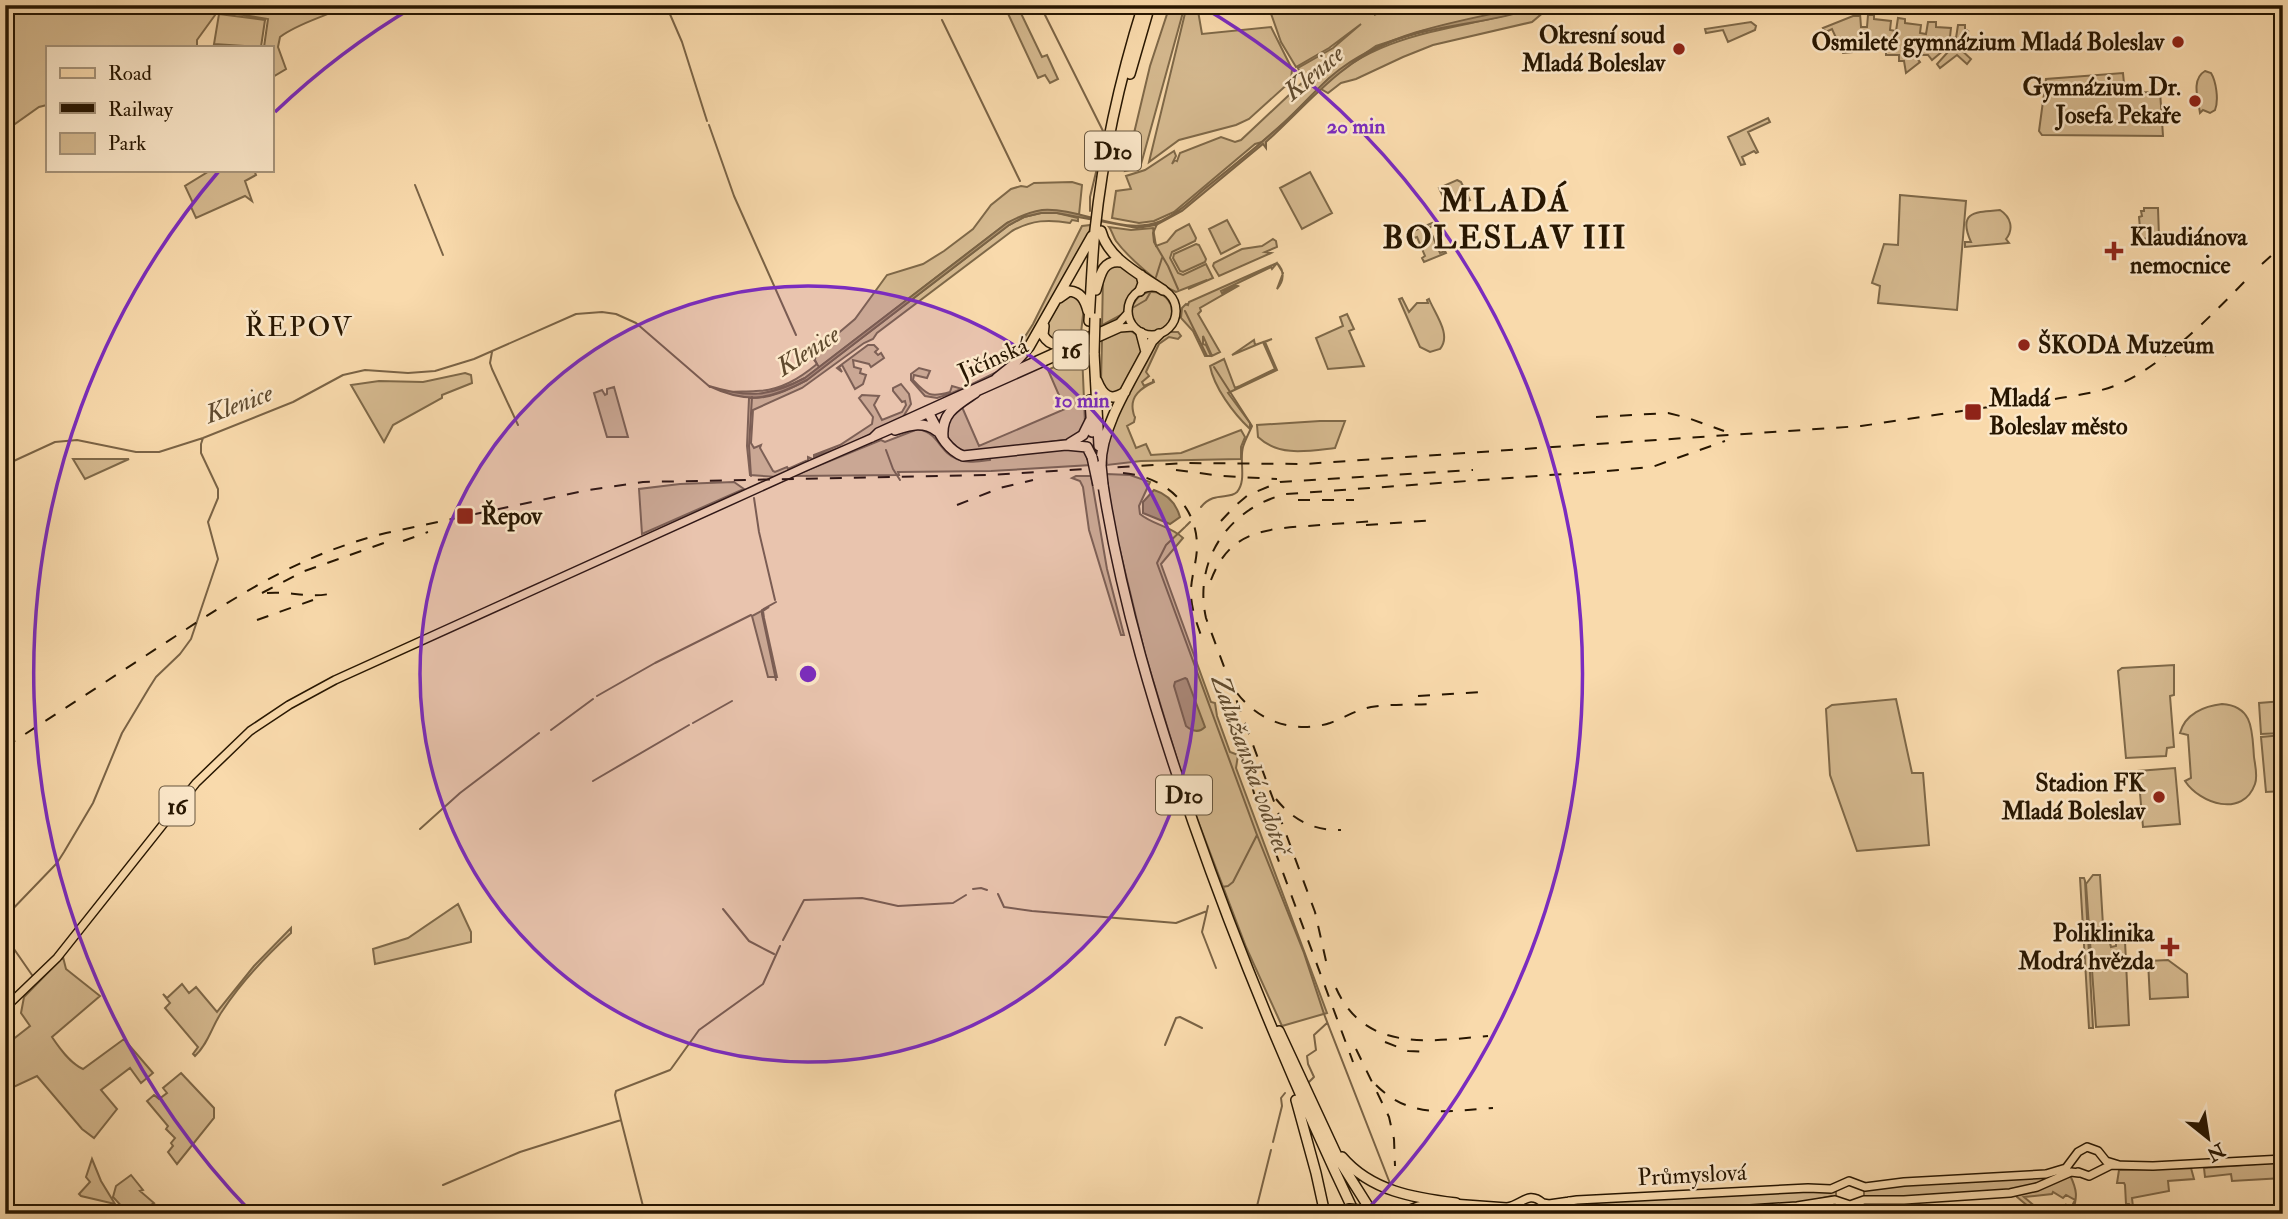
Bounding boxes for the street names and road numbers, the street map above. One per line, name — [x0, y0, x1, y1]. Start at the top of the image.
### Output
road number: D10 — [1085, 132, 1141, 170]
street label: Jičínská — [952, 329, 1034, 389]
road number: 16 — [1054, 330, 1088, 370]
road number: D10 — [1156, 776, 1212, 814]
road number: 16 — [160, 786, 194, 826]
street label: Průmyslová — [1636, 1157, 1749, 1193]

